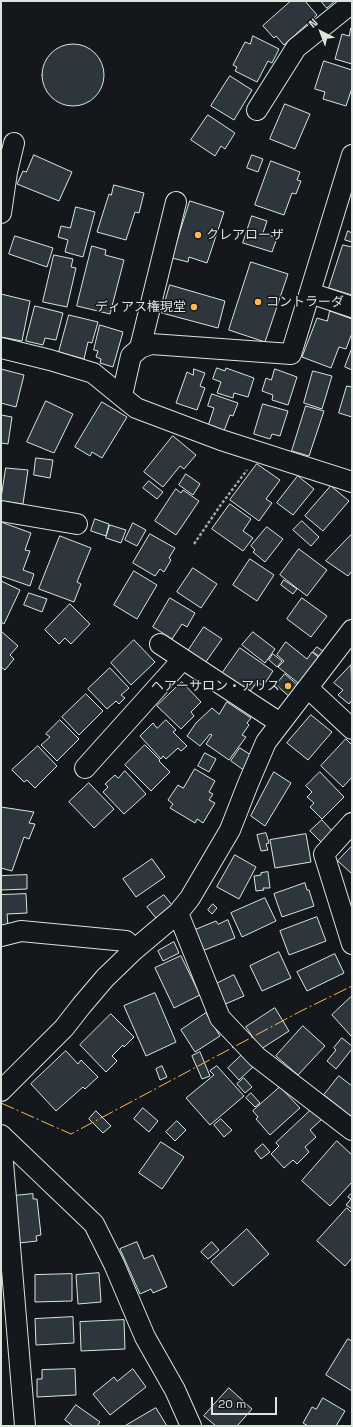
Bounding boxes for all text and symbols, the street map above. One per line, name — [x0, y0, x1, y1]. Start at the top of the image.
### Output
north arrow — [301, 12, 341, 52]
text: N — [306, 15, 320, 31]
place label: クレアローザ — [206, 227, 284, 243]
marker: クレアローザ — [193, 230, 203, 240]
place label: コントラーダ — [266, 294, 344, 310]
marker: コントラーダ — [253, 297, 263, 307]
place label: ディアス権現堂 — [95, 299, 186, 315]
marker: ディアス権現堂 — [189, 302, 199, 312]
place label: ヘアーサロン・アリス — [151, 678, 280, 694]
marker: ヘアーサロン・アリス — [283, 681, 293, 691]
scale bar — [213, 1389, 279, 1415]
text: 20 m — [218, 1396, 246, 1412]

